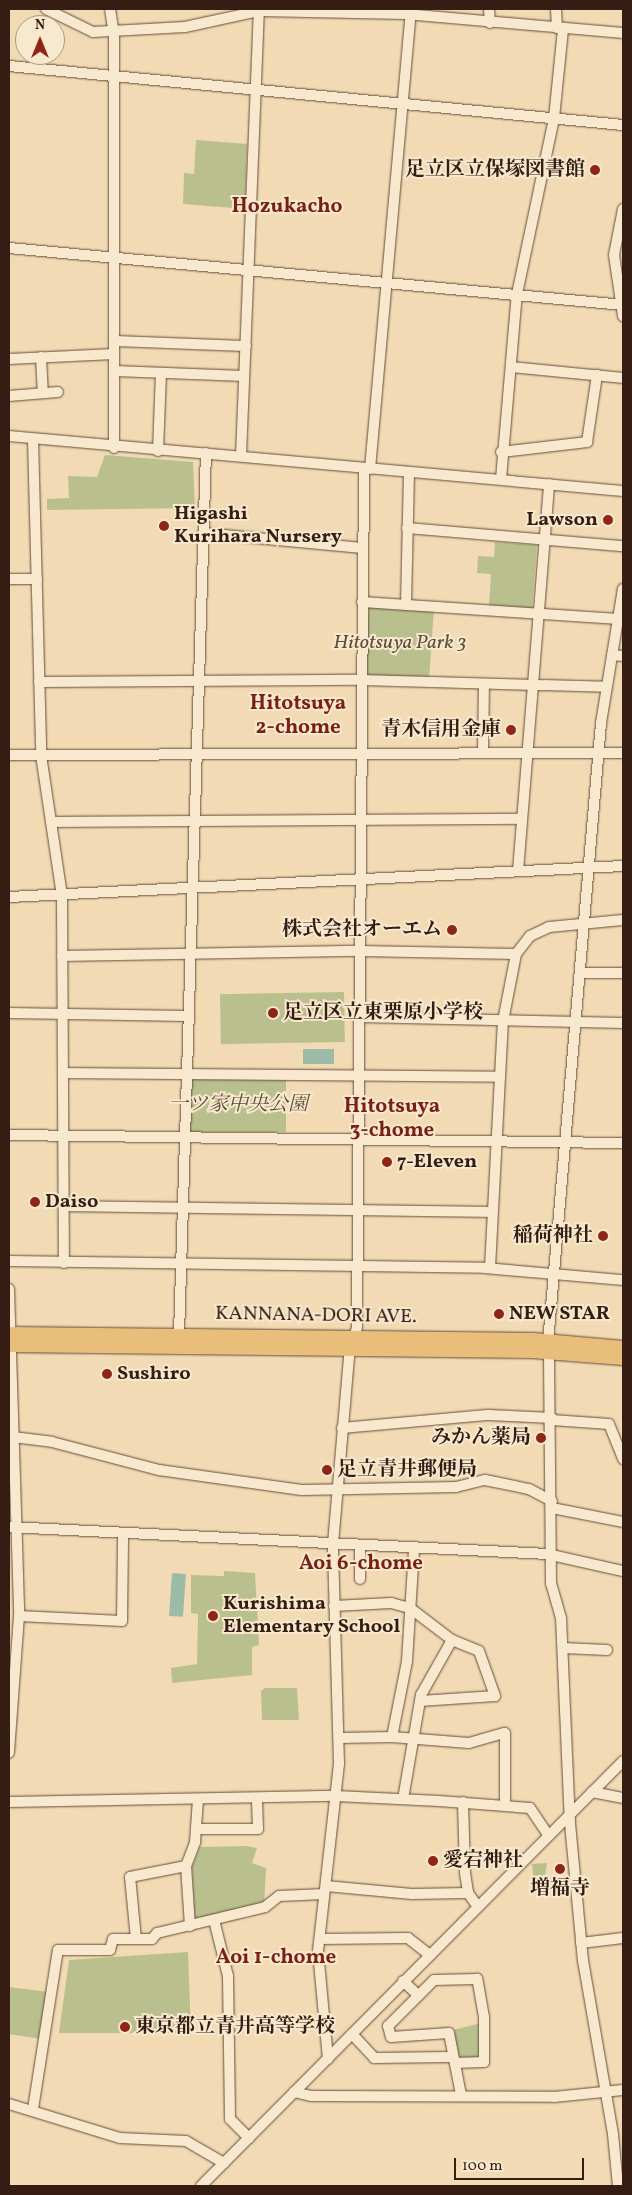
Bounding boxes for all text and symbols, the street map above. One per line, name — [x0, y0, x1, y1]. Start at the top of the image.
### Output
north arrow — [15, 15, 65, 65]
text: N — [35, 16, 45, 35]
place label: 足立区立保塚図書館 — [405, 158, 585, 182]
marker: 足立区立保塚図書館 — [589, 164, 601, 176]
district label: Hozukacho — [232, 194, 342, 220]
place label: Higashi Kurihara Nursery — [174, 502, 342, 549]
place label: Lawson — [526, 508, 598, 532]
marker: Lawson — [602, 514, 614, 526]
marker: Higashi Kurihara Nursery — [158, 520, 170, 532]
park label: Hitotsuya Park 3 — [333, 631, 467, 655]
district label: Hitotsuya 2-chome — [250, 691, 346, 741]
place label: 青木信用金庫 — [381, 718, 501, 742]
marker: 青木信用金庫 — [505, 724, 517, 736]
place label: 株式会社オーエム — [282, 918, 442, 942]
marker: 株式会社オーエム — [446, 924, 458, 936]
place label: 足立区立東栗原小学校 — [283, 1001, 483, 1025]
marker: 足立区立東栗原小学校 — [267, 1007, 279, 1019]
park label: 一ツ家中央公園 — [168, 1093, 308, 1117]
district label: Hitotsuya 3-chome — [344, 1094, 440, 1144]
place label: 7-Eleven — [397, 1150, 477, 1174]
marker: 7-Eleven — [381, 1156, 393, 1168]
place label: Daiso — [45, 1190, 98, 1214]
marker: Daiso — [29, 1196, 41, 1208]
place label: 稲荷神社 — [513, 1224, 593, 1248]
marker: 稲荷神社 — [597, 1230, 609, 1242]
street label: KANNANA-DORI AVE. — [215, 1302, 417, 1330]
place label: NEW STAR — [509, 1302, 610, 1326]
marker: NEW STAR — [493, 1308, 505, 1320]
place label: Sushiro — [117, 1362, 191, 1386]
marker: Sushiro — [101, 1368, 113, 1380]
place label: みかん薬局 — [431, 1426, 531, 1450]
marker: みかん薬局 — [535, 1432, 547, 1444]
place label: 足立青井郵便局 — [337, 1458, 477, 1482]
marker: 足立青井郵便局 — [321, 1464, 333, 1476]
district label: Aoi 6-chome — [299, 1551, 423, 1577]
place label: Kurishima Elementary School — [223, 1592, 401, 1639]
marker: Kurishima Elementary School — [207, 1610, 219, 1622]
place label: 愛宕神社 — [443, 1849, 523, 1873]
marker: 愛宕神社 — [427, 1855, 439, 1867]
marker: 増福寺 — [554, 1863, 566, 1875]
place label: 増福寺 — [530, 1877, 590, 1901]
district label: Aoi 1-chome — [216, 1945, 336, 1971]
place label: 東京都立青井高等学校 — [135, 2015, 335, 2039]
marker: 東京都立青井高等学校 — [119, 2021, 131, 2033]
scale bar — [457, 2148, 587, 2180]
text: 100 m — [462, 2156, 502, 2177]

